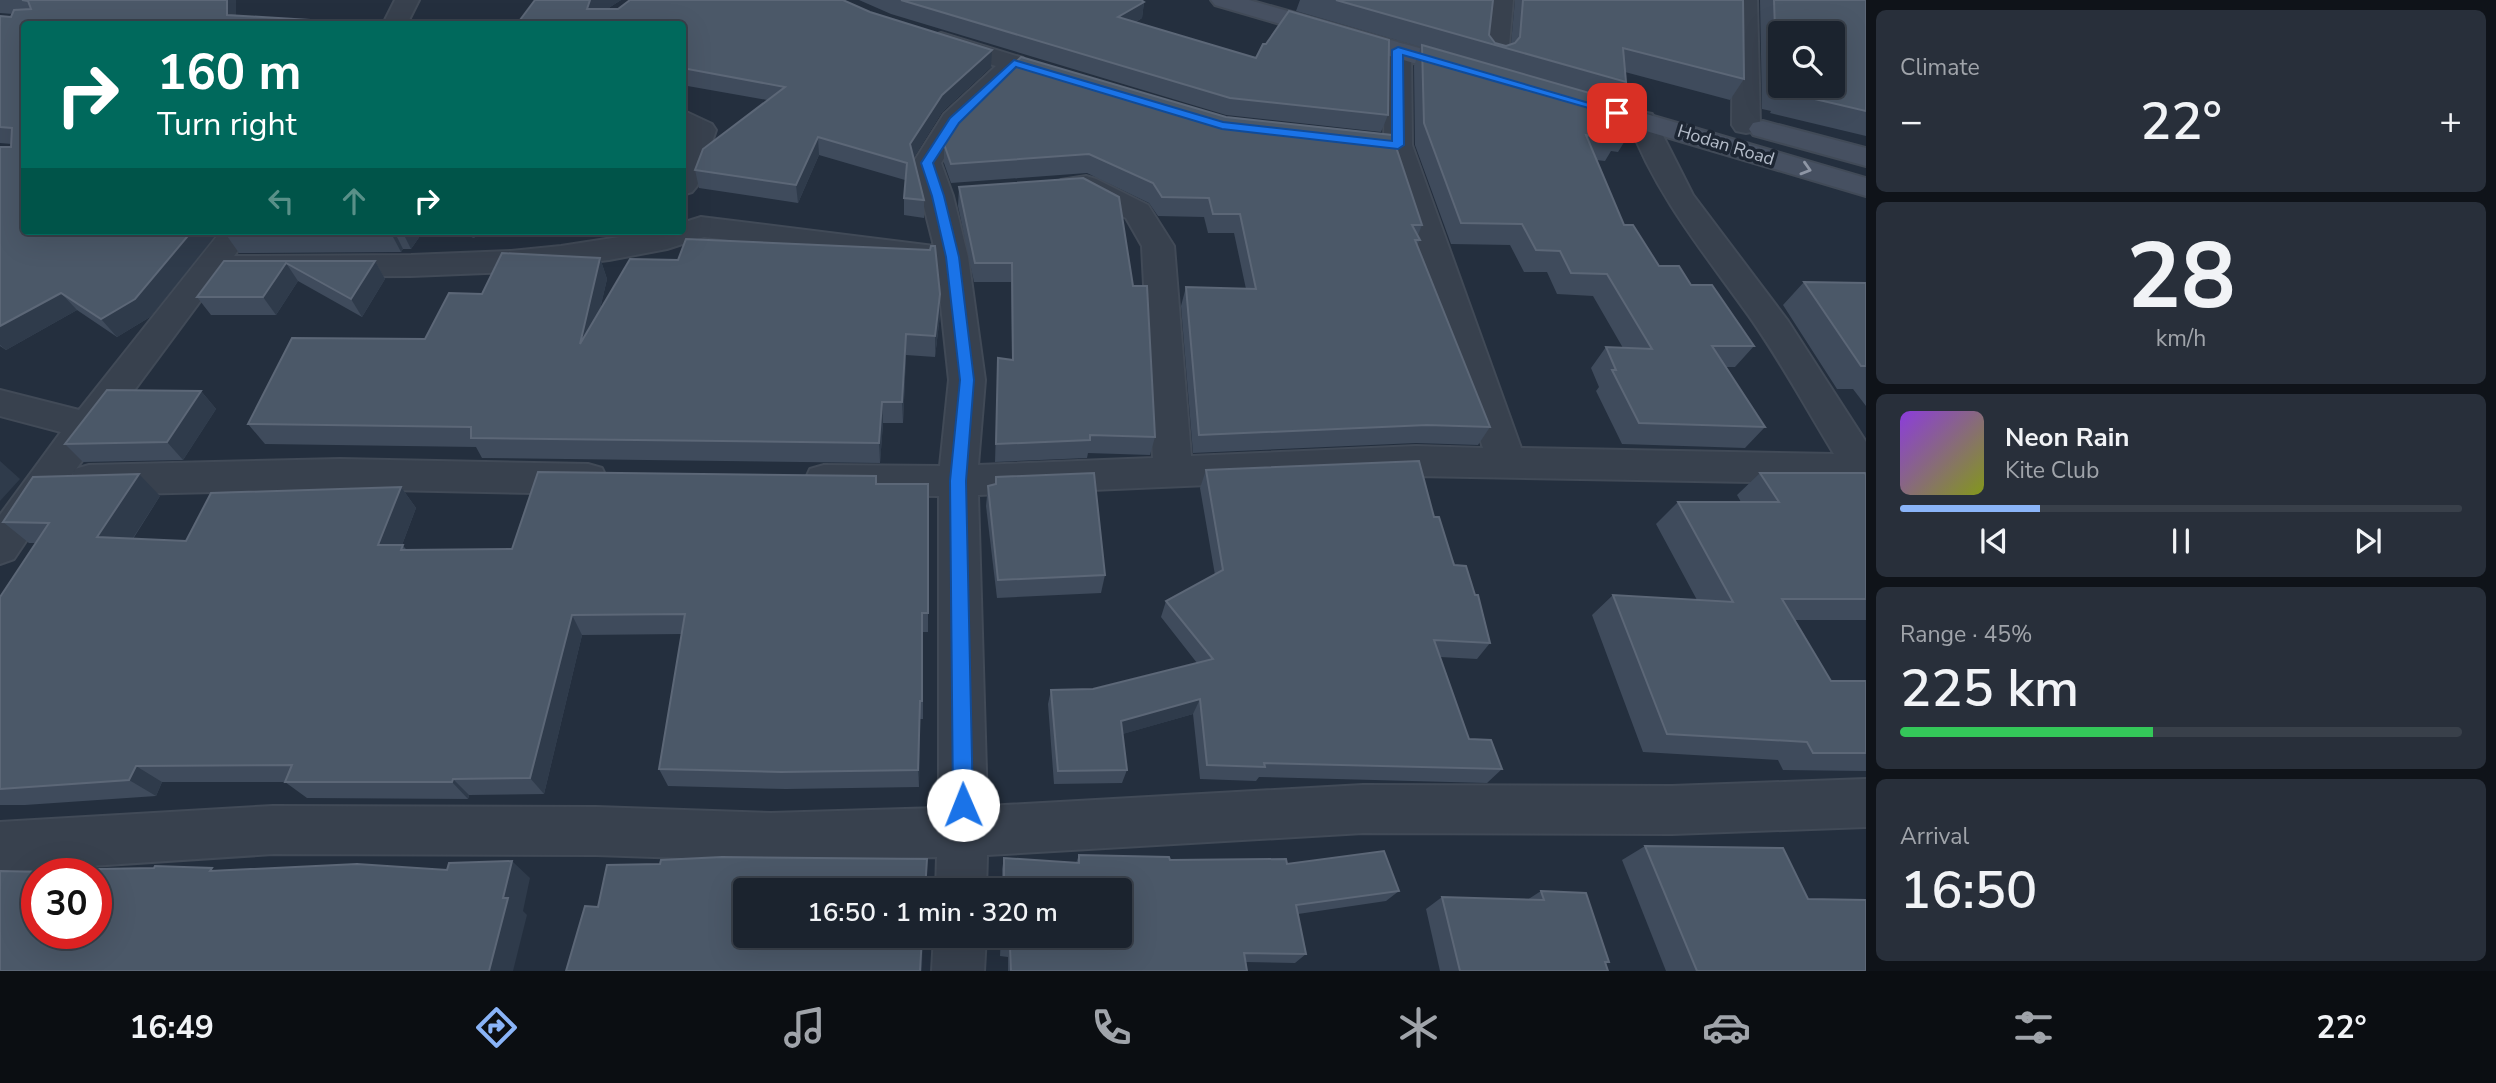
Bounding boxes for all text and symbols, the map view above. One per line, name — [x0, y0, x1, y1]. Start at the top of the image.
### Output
map controls — [1768, 21, 1845, 98]
button: search — [1768, 21, 1845, 98]
text: 160 m — [157, 39, 301, 106]
icon: right — [42, 49, 133, 140]
text: Climate — [1900, 52, 1980, 83]
pin — [1587, 83, 1647, 143]
text: 22° — [2140, 86, 2222, 157]
icon: arrive — [1598, 94, 1636, 132]
text: − — [1900, 96, 1923, 147]
text: + — [2439, 96, 2462, 147]
text: Turn right — [157, 103, 297, 146]
street label: Hodan Road — [1674, 119, 1778, 171]
one-way arrow — [1800, 161, 1812, 176]
icon: left — [262, 182, 300, 220]
icon: ahead — [335, 182, 373, 220]
icon: right — [408, 182, 446, 220]
text: 28 — [2126, 215, 2236, 339]
text: km/h — [2156, 323, 2206, 354]
text: Neon Rain — [2005, 420, 2130, 455]
text: Kite Club — [2005, 455, 2099, 486]
icon: previous — [1975, 522, 2013, 560]
icon: pause — [2162, 522, 2200, 560]
icon: next — [2349, 522, 2387, 560]
text: Range · 45% — [1900, 619, 2032, 650]
text: 225 km — [1900, 653, 2079, 724]
position arrow — [926, 768, 1000, 842]
text: Arrival — [1900, 821, 1969, 852]
text: 16:50 — [1900, 855, 2037, 926]
speed limit sign: 30 — [21, 858, 112, 949]
text: 16:50 · 1 min · 320 m — [807, 895, 1058, 930]
icon: directions — [472, 1003, 521, 1052]
icon: music — [780, 1003, 829, 1052]
icon: phone — [1087, 1003, 1136, 1052]
icon: climate — [1394, 1003, 1443, 1052]
icon: car — [1702, 1003, 1751, 1052]
icon: filters — [2009, 1003, 2058, 1052]
text: 16:49 — [129, 1006, 214, 1049]
text: 22° — [2316, 1006, 2367, 1049]

